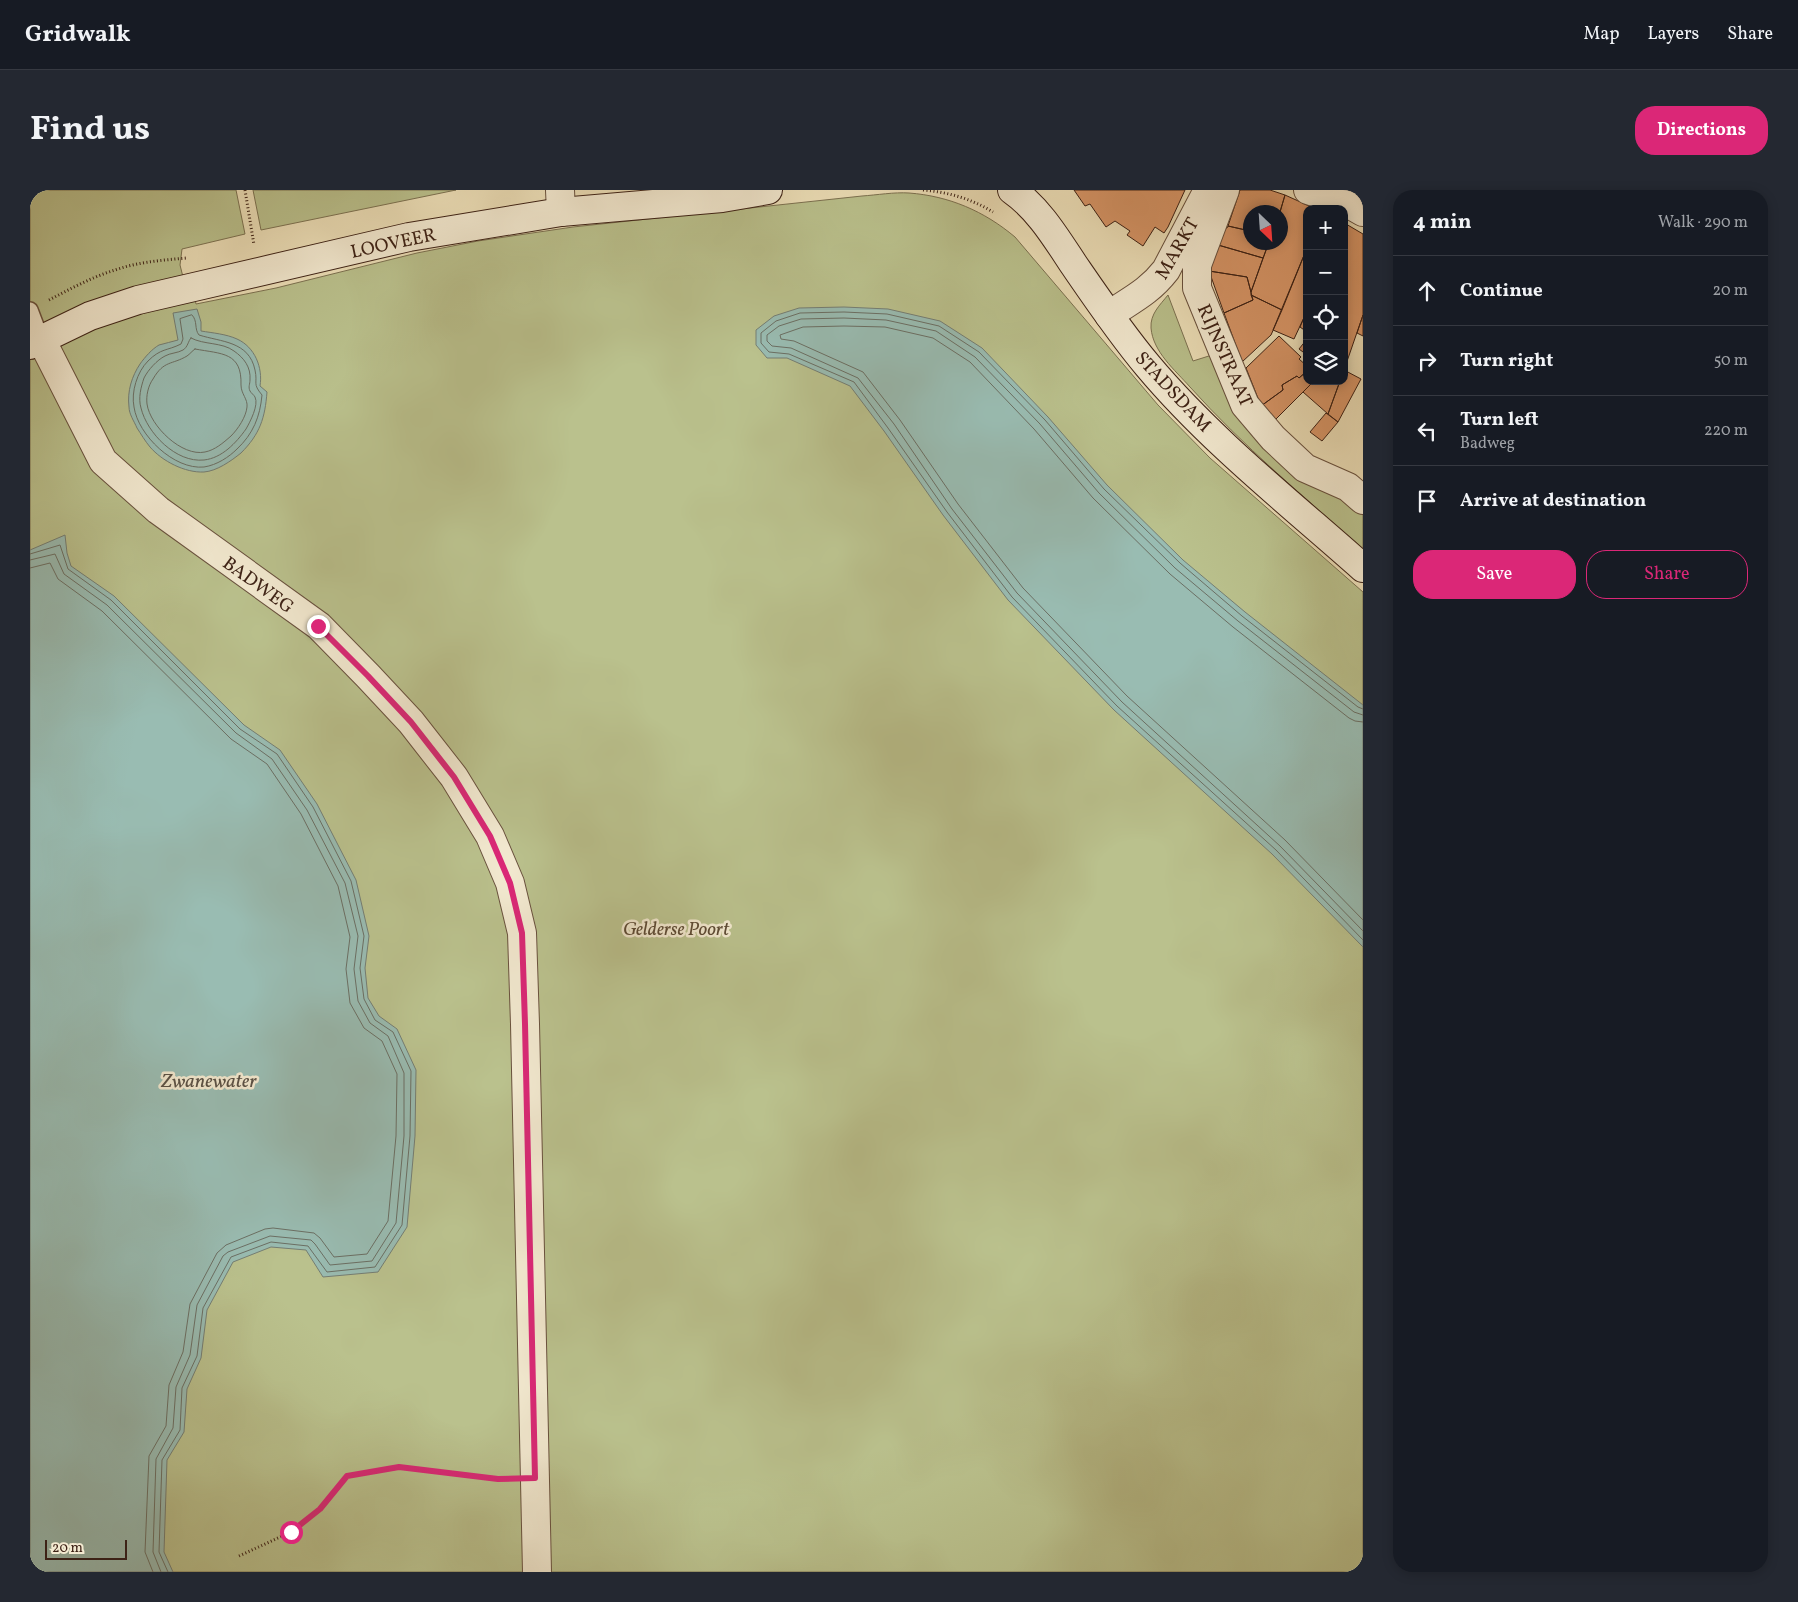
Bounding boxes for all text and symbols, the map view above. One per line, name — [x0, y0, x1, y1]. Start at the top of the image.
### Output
text: Gridwalk — [25, 18, 131, 52]
text: Map — [1583, 22, 1619, 47]
text: Layers — [1647, 22, 1699, 47]
text: Share — [1727, 22, 1773, 47]
text: Find us — [30, 106, 150, 154]
button: Directions — [1635, 106, 1768, 155]
north arrow — [1243, 205, 1288, 250]
map controls — [1303, 205, 1348, 385]
button: + — [1303, 205, 1348, 250]
text: 4 min — [1413, 208, 1472, 237]
text: Walk · 290 m — [1658, 212, 1748, 234]
street label: MARKT — [1150, 213, 1206, 285]
street label: LOOVEER — [348, 222, 439, 266]
button: − — [1303, 250, 1348, 295]
icon: ahead — [1413, 277, 1441, 305]
text: Continue — [1460, 278, 1543, 304]
text: 20 m — [1713, 280, 1748, 302]
button: locate — [1303, 295, 1348, 340]
street label: RIJNSTRAAT — [1190, 300, 1258, 411]
button: layers — [1303, 340, 1348, 385]
street label: STADSDAM — [1128, 346, 1217, 439]
icon: right — [1413, 347, 1441, 375]
text: Turn right — [1460, 348, 1553, 374]
text: 50 m — [1714, 350, 1748, 372]
text: Turn left — [1460, 407, 1539, 433]
icon: left — [1413, 417, 1441, 445]
text: 220 m — [1704, 420, 1748, 442]
text: Badweg — [1460, 433, 1515, 455]
icon: arrive — [1413, 487, 1441, 515]
text: Arrive at destination — [1460, 488, 1646, 514]
button: Save — [1413, 550, 1576, 599]
button: Share — [1586, 550, 1748, 599]
street label: BADWEG — [217, 551, 299, 620]
route end — [307, 615, 330, 638]
park label: Gelderse Poort — [623, 917, 730, 943]
water label: Zwanewater — [160, 1068, 257, 1096]
route start — [280, 1521, 303, 1544]
scale bar — [45, 1537, 128, 1560]
text: 20 m — [52, 1539, 83, 1558]

